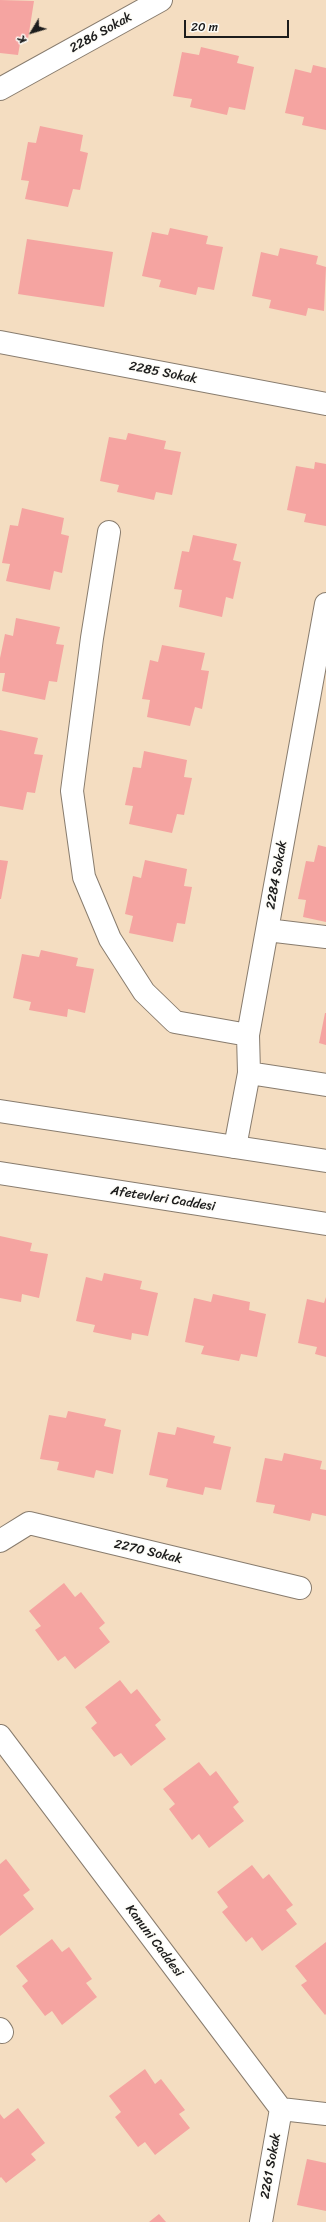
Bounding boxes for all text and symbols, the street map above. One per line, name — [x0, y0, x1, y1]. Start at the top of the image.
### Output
street label: 2286 Sokak — [67, 10, 135, 56]
north arrow — [12, 12, 52, 52]
scale bar — [186, 12, 291, 38]
text: 20 m — [191, 16, 218, 38]
text: K — [13, 31, 32, 48]
street label: 2285 Sokak — [128, 359, 198, 387]
street label: 2284 Sokak — [263, 839, 291, 911]
street label: Afetevleri Caddesi — [110, 1183, 216, 1215]
street label: 2270 Sokak — [113, 1537, 183, 1567]
street label: Kanuni Caddesi — [122, 1902, 186, 1980]
street label: 2261 Sokak — [258, 2132, 284, 2200]

